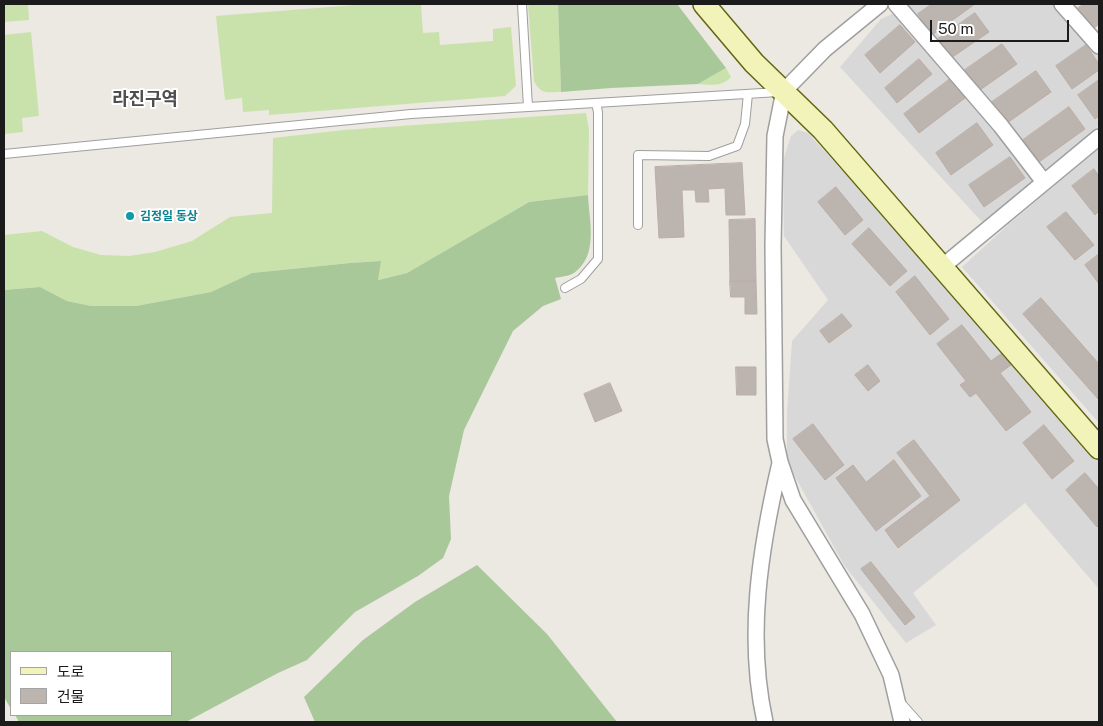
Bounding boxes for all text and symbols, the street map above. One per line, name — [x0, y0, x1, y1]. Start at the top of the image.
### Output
scale bar — [933, 10, 1072, 42]
text: 50 m — [938, 20, 973, 37]
district label: 라진구역 — [112, 88, 178, 110]
place label: 김정일 동상 — [140, 209, 198, 223]
marker: 김정일 동상 — [124, 210, 136, 222]
legend — [10, 651, 172, 716]
text: 도로 — [57, 663, 85, 680]
text: 건물 — [57, 688, 85, 705]

